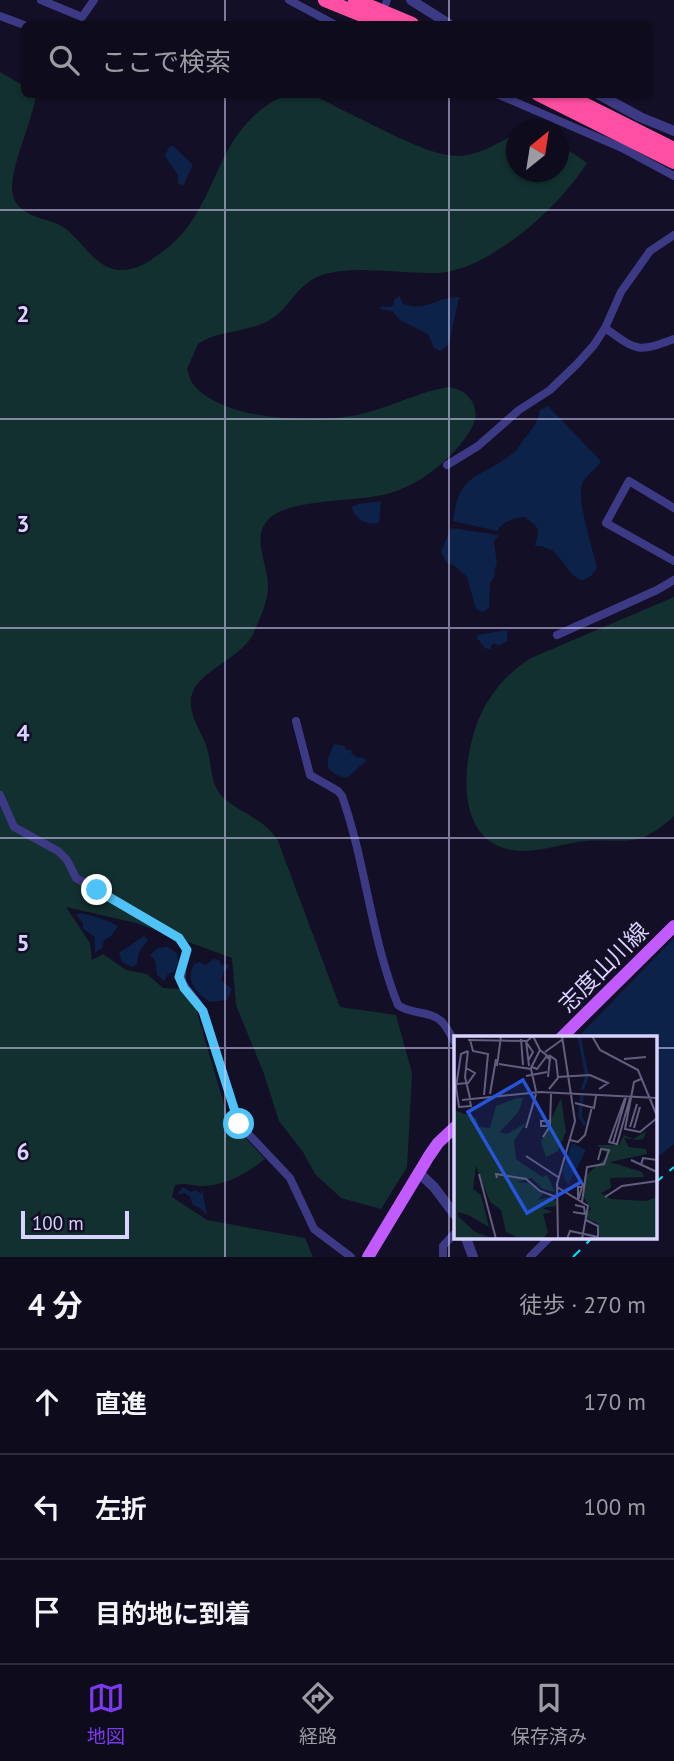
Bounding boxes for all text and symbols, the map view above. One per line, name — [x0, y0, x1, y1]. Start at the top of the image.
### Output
search box — [21, 21, 653, 98]
icon: search — [45, 41, 83, 79]
text: ここで検索 — [101, 45, 231, 78]
north arrow — [506, 119, 569, 182]
text: 2 — [16, 299, 30, 328]
text: 3 — [16, 509, 30, 538]
text: 4 — [16, 718, 30, 747]
route end — [81, 874, 112, 905]
street label: 志度山川線 — [552, 916, 654, 1018]
text: 5 — [16, 928, 30, 957]
inset map — [454, 1036, 656, 1240]
route start — [223, 1108, 254, 1139]
text: 6 — [16, 1137, 30, 1166]
scale bar — [21, 1208, 130, 1240]
text: 100 m — [32, 1211, 84, 1235]
text: 4 分 — [28, 1285, 83, 1324]
text: 徒歩 · 270 m — [519, 1290, 646, 1319]
icon: ahead — [28, 1383, 66, 1421]
text: 直進 — [95, 1387, 147, 1420]
text: 170 m — [584, 1387, 646, 1416]
icon: left — [28, 1488, 66, 1526]
text: 左折 — [95, 1492, 147, 1525]
text: 100 m — [584, 1492, 646, 1521]
icon: arrive — [28, 1593, 66, 1631]
text: 目的地に到着 — [95, 1597, 251, 1630]
tab: 地図 — [87, 1679, 125, 1748]
tab: 経路 — [299, 1679, 337, 1748]
tab: 保存済み — [511, 1679, 587, 1748]

